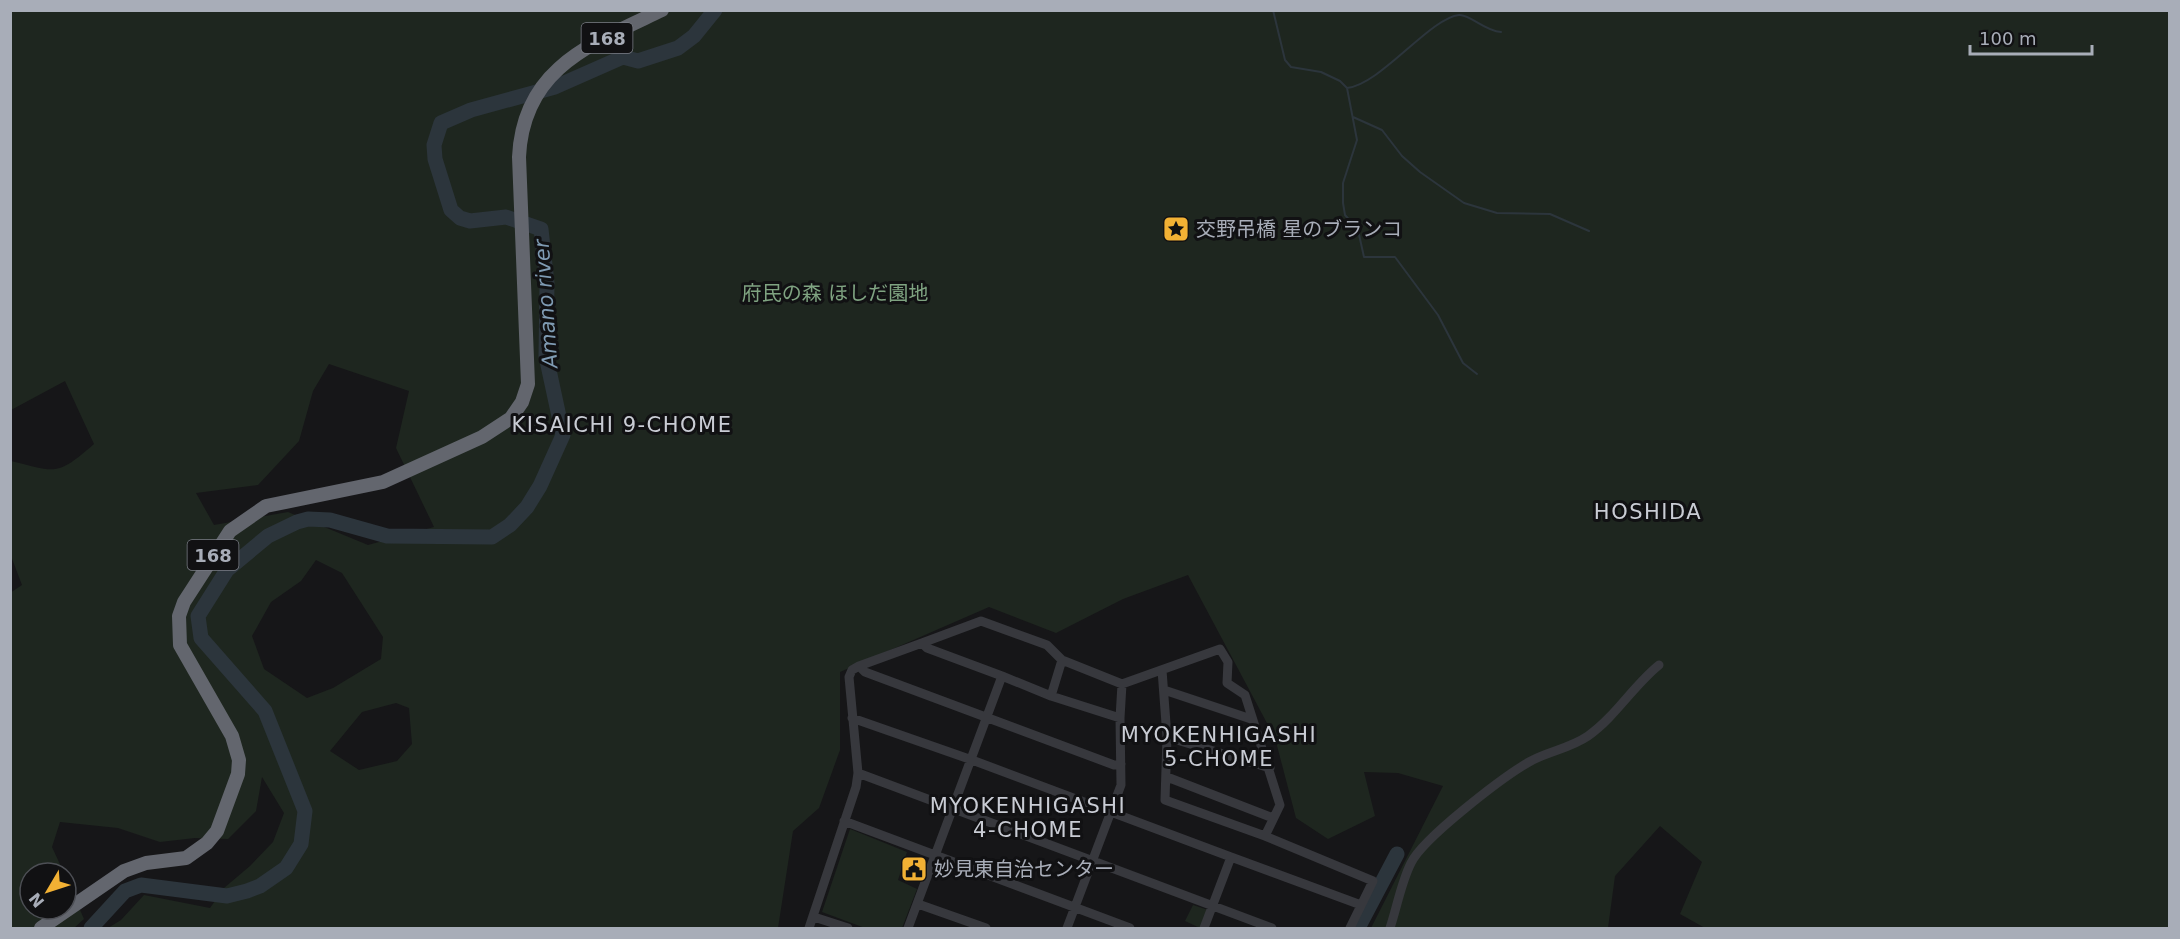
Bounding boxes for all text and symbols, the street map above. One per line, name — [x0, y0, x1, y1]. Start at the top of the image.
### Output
scale bar — [1970, 18, 2092, 56]
road number: 168 — [582, 23, 632, 53]
text: 100 m — [1979, 28, 2037, 49]
place icon: 交野吊橋 星のブランコ — [1161, 214, 1191, 244]
place label: 交野吊橋 星のブランコ — [1196, 217, 1402, 241]
water label: Amano river — [529, 237, 563, 371]
park label: 府民の森 ほしだ園地 — [742, 281, 928, 305]
district label: KISAICHI 9-CHOME — [512, 413, 732, 437]
district label: HOSHIDA — [1594, 500, 1702, 524]
road number: 168 — [188, 540, 238, 570]
district label: MYOKENHIGASHI 5-CHOME — [1121, 723, 1317, 771]
district label: MYOKENHIGASHI 4-CHOME — [930, 794, 1126, 842]
public building icon: 妙見東自治センター — [899, 854, 929, 884]
place label: 妙見東自治センター — [934, 857, 1114, 881]
north arrow — [18, 861, 78, 921]
text: N — [25, 889, 48, 911]

